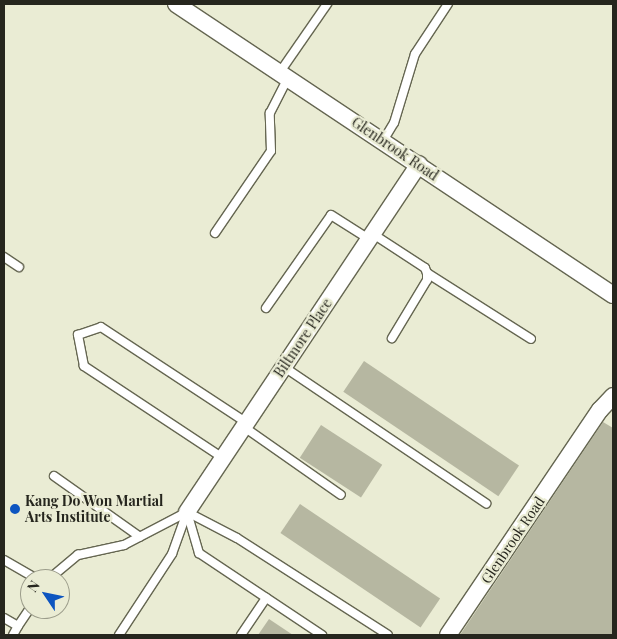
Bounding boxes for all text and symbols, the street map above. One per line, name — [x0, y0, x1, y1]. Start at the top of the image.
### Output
street label: Glenbrook Road — [348, 114, 442, 184]
street label: Biltmore Place — [271, 295, 335, 381]
place label: Kang Do Won Martial Arts Institute — [25, 493, 164, 526]
street label: Glenbrook Road — [478, 493, 548, 587]
marker: Kang Do Won Martial Arts Institute — [9, 503, 21, 515]
north arrow — [20, 569, 70, 619]
text: N — [22, 576, 44, 595]

